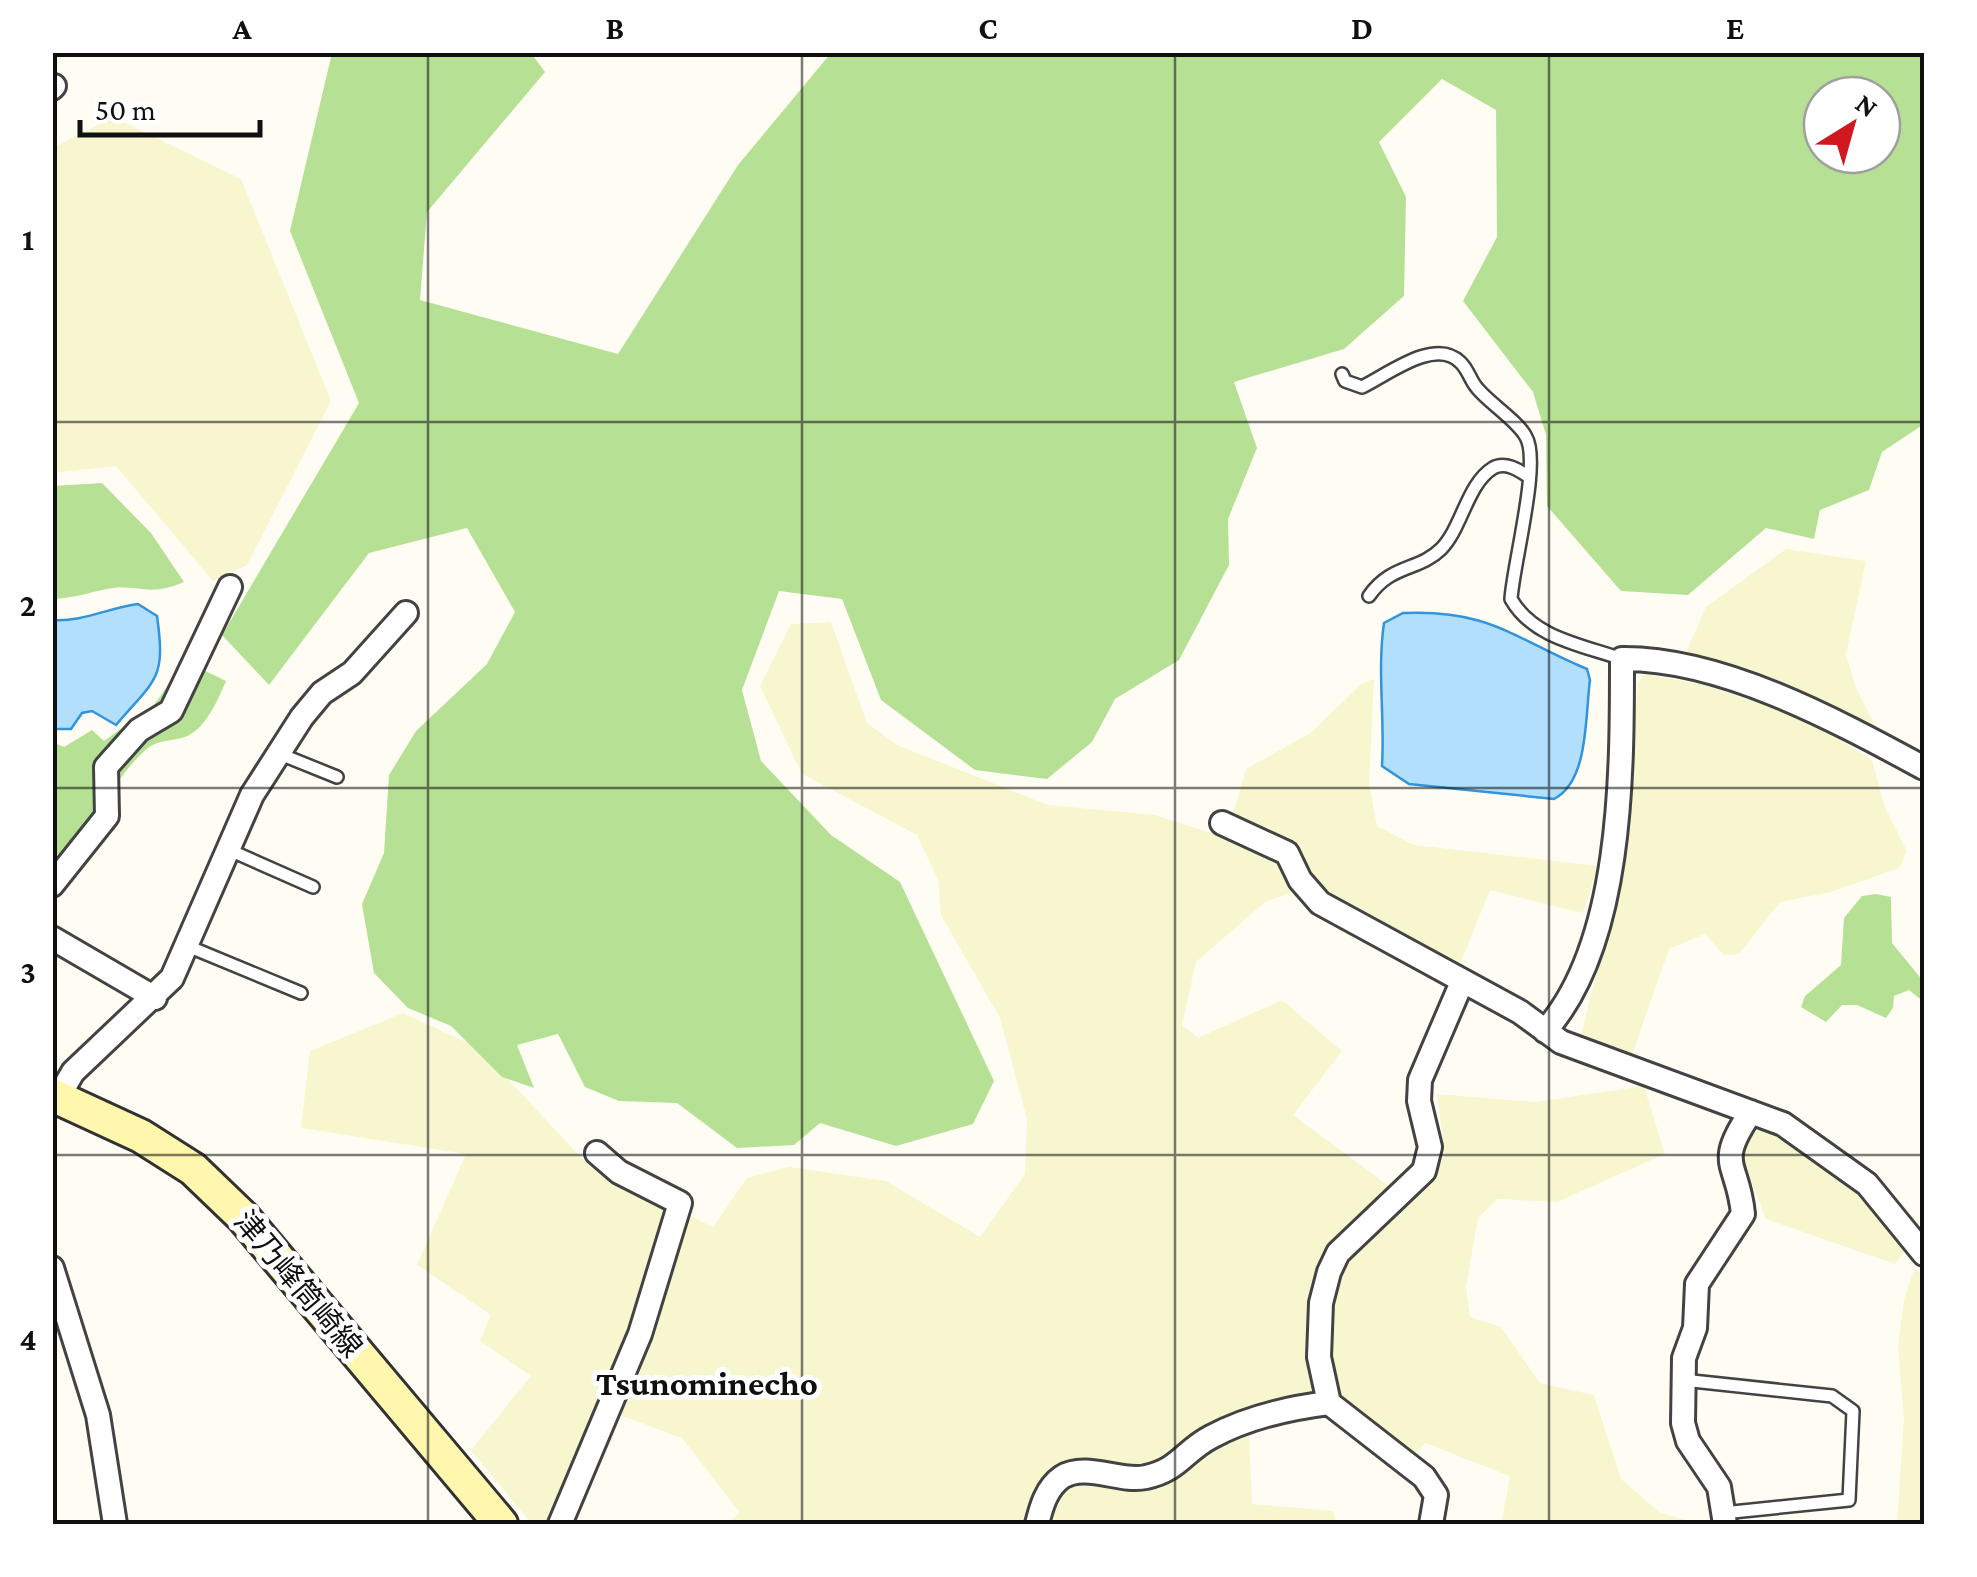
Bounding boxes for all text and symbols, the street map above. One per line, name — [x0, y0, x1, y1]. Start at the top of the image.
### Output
text: A — [231, 10, 252, 46]
text: B — [606, 10, 624, 46]
text: C — [978, 10, 998, 46]
text: D — [1351, 10, 1373, 46]
text: E — [1726, 10, 1744, 46]
scale bar — [80, 75, 260, 137]
north arrow — [1802, 75, 1902, 175]
text: N — [1850, 87, 1884, 124]
text: 50 m — [95, 93, 156, 126]
text: 1 — [22, 221, 34, 257]
text: 2 — [20, 587, 36, 623]
text: 3 — [20, 954, 36, 990]
street label: 津乃峰筒崎線 — [228, 1204, 369, 1363]
text: 4 — [19, 1321, 37, 1357]
district label: Tsunominecho — [596, 1364, 818, 1403]

